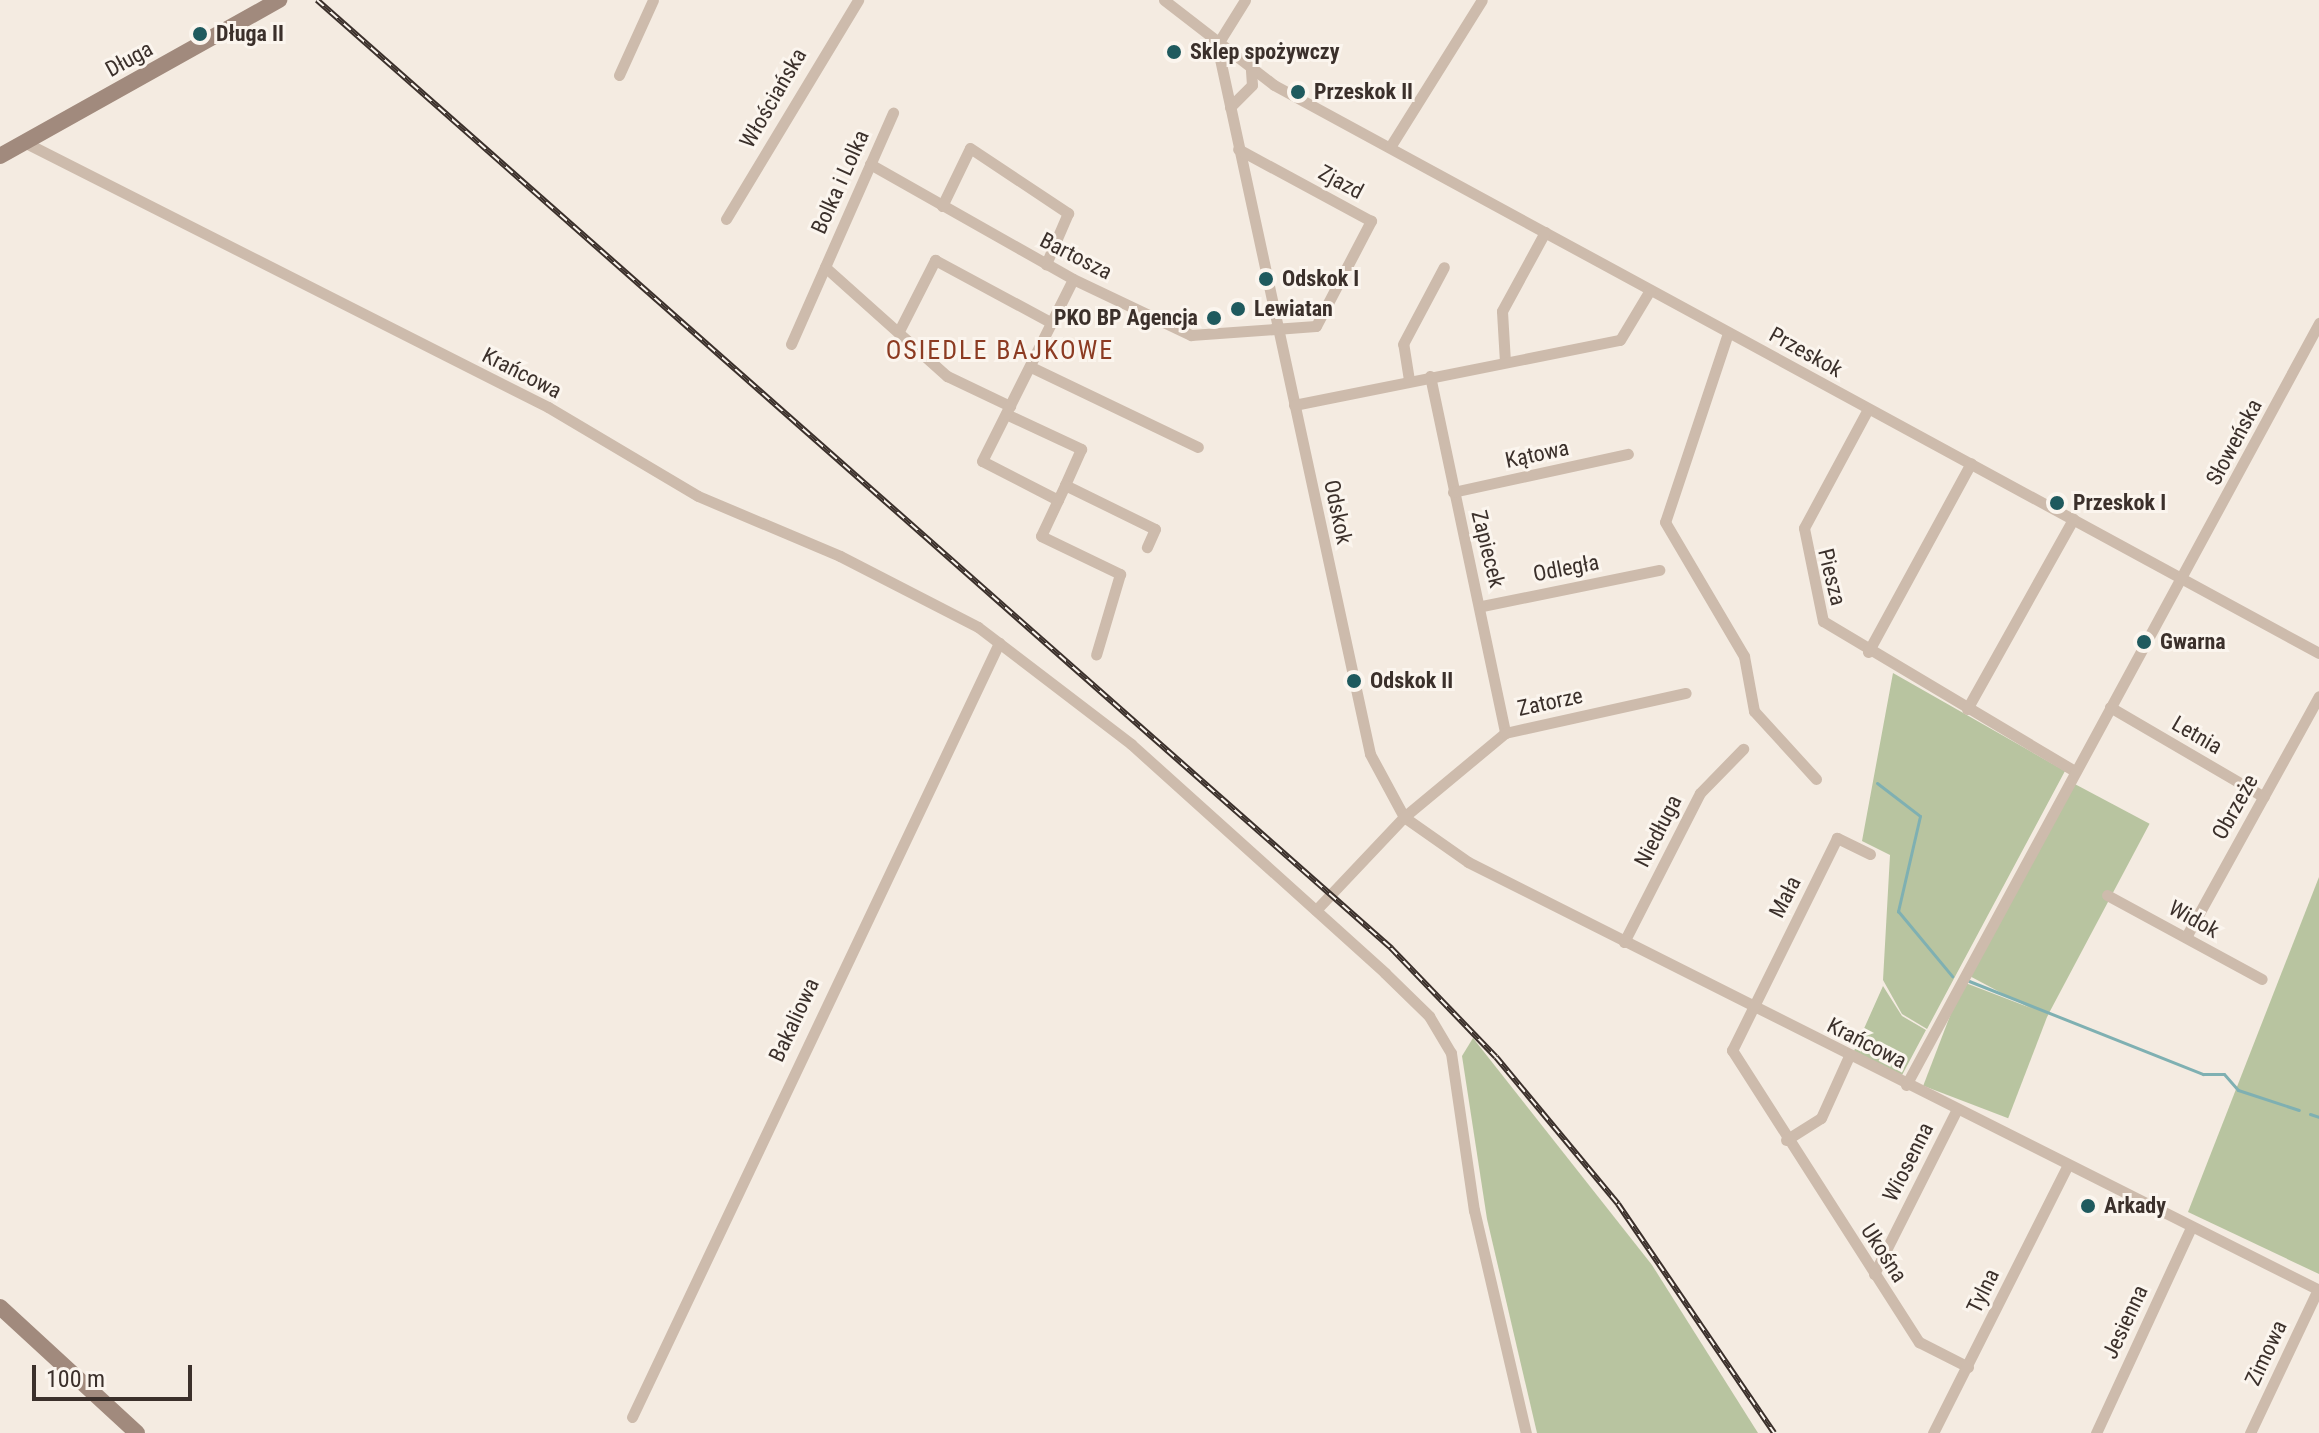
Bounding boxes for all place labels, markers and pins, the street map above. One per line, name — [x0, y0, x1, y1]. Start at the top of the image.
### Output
place label: Długa II — [216, 21, 284, 47]
marker: Długa II — [191, 25, 209, 43]
place label: Sklep spożywczy — [1190, 39, 1340, 65]
marker: Sklep spożywczy — [1165, 43, 1183, 61]
place label: Przeskok II — [1314, 79, 1413, 105]
marker: Przeskok II — [1289, 83, 1307, 101]
place label: Odskok I — [1282, 266, 1359, 292]
marker: Odskok I — [1257, 270, 1275, 288]
place label: Lewiatan — [1254, 296, 1333, 322]
marker: Lewiatan — [1229, 300, 1247, 318]
place label: PKO BP Agencja — [1054, 305, 1198, 331]
marker: PKO BP Agencja — [1205, 309, 1223, 327]
place label: Przeskok I — [2073, 490, 2166, 516]
marker: Przeskok I — [2048, 494, 2066, 512]
place label: Gwarna — [2160, 629, 2226, 655]
marker: Gwarna — [2135, 633, 2153, 651]
place label: Odskok II — [1370, 668, 1453, 694]
marker: Odskok II — [1345, 672, 1363, 690]
place label: Arkady — [2104, 1193, 2166, 1219]
marker: Arkady — [2079, 1197, 2097, 1215]

